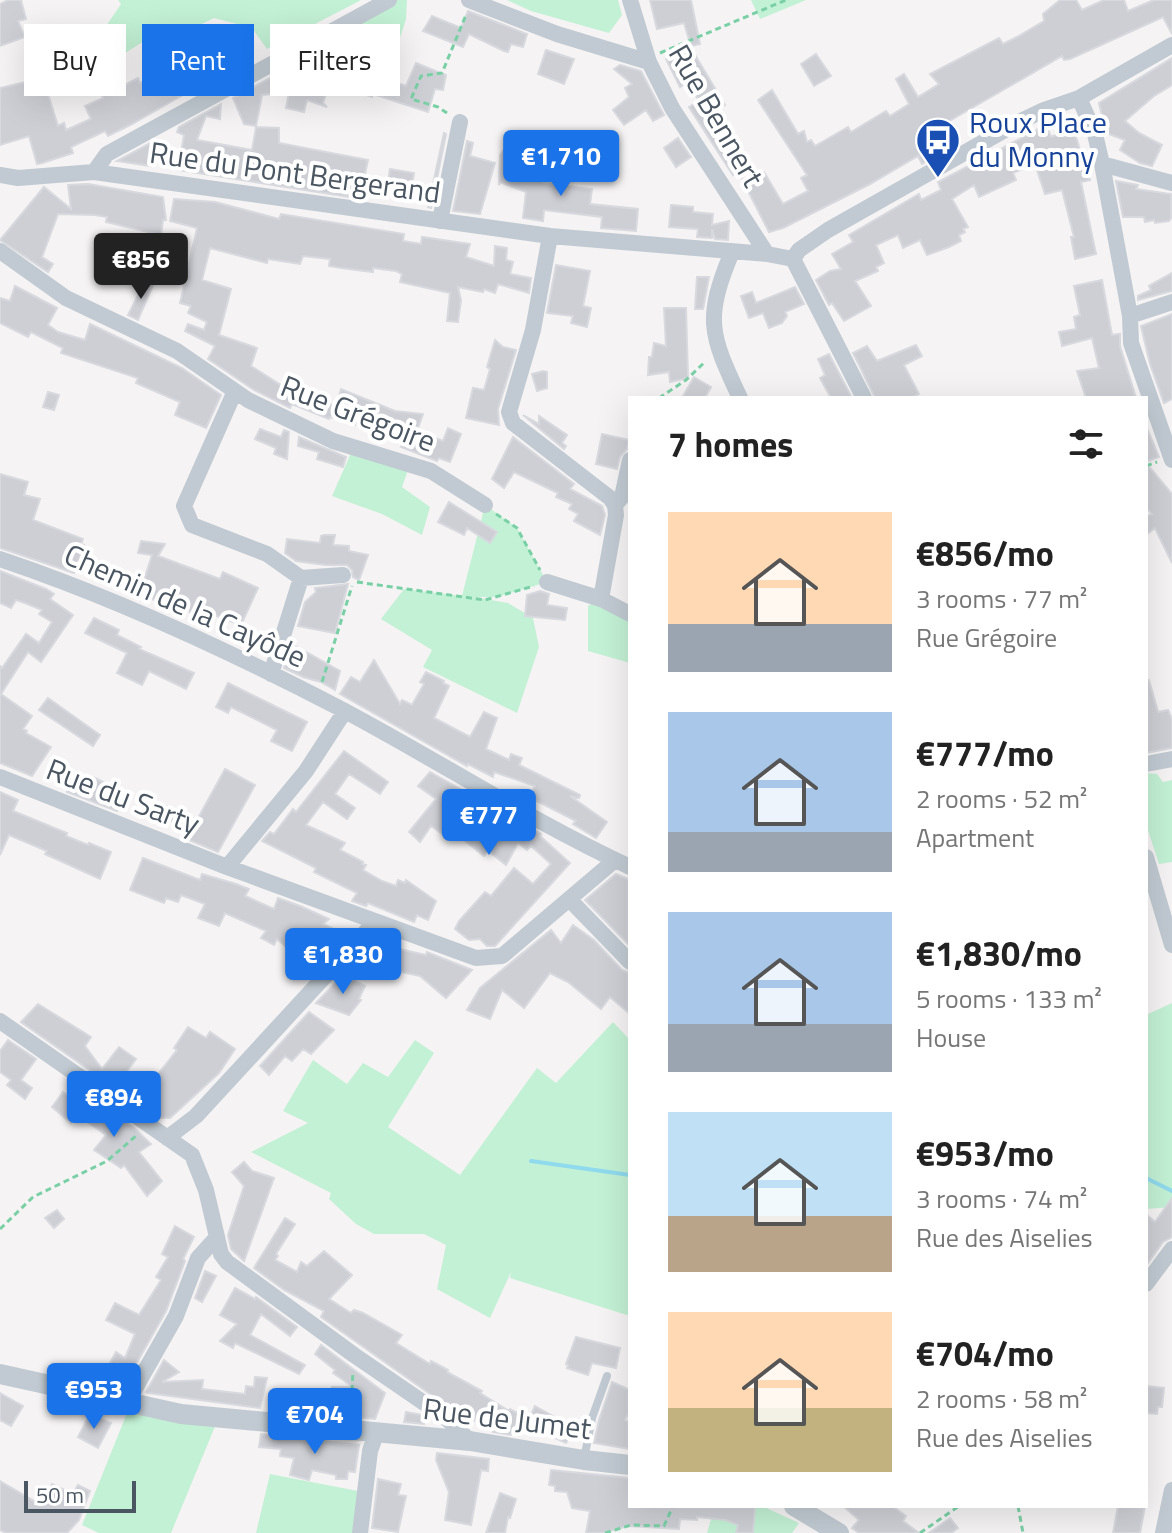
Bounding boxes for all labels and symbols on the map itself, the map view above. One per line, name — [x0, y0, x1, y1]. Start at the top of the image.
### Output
street label: Rue Bennert — [657, 36, 777, 196]
place label: Roux Place du Monny — [969, 99, 1107, 179]
bus stop icon: Roux Place du Monny — [914, 116, 962, 179]
street label: Rue du Pont Bergerand — [147, 129, 443, 215]
pin: €1,710 — [496, 130, 626, 198]
pin: €856 — [94, 233, 188, 301]
street label: Rue Grégoire — [274, 362, 443, 464]
street label: Chemin de la Cayôde — [57, 531, 314, 679]
street label: Rue du Sarty — [40, 746, 207, 846]
pin: €777 — [442, 789, 536, 857]
pin: €1,830 — [278, 928, 408, 996]
pin: €894 — [67, 1071, 161, 1139]
pin: €953 — [47, 1363, 141, 1431]
street label: Rue de Jumet — [420, 1385, 594, 1451]
pin: €704 — [268, 1388, 362, 1456]
scale bar — [24, 1477, 136, 1513]

